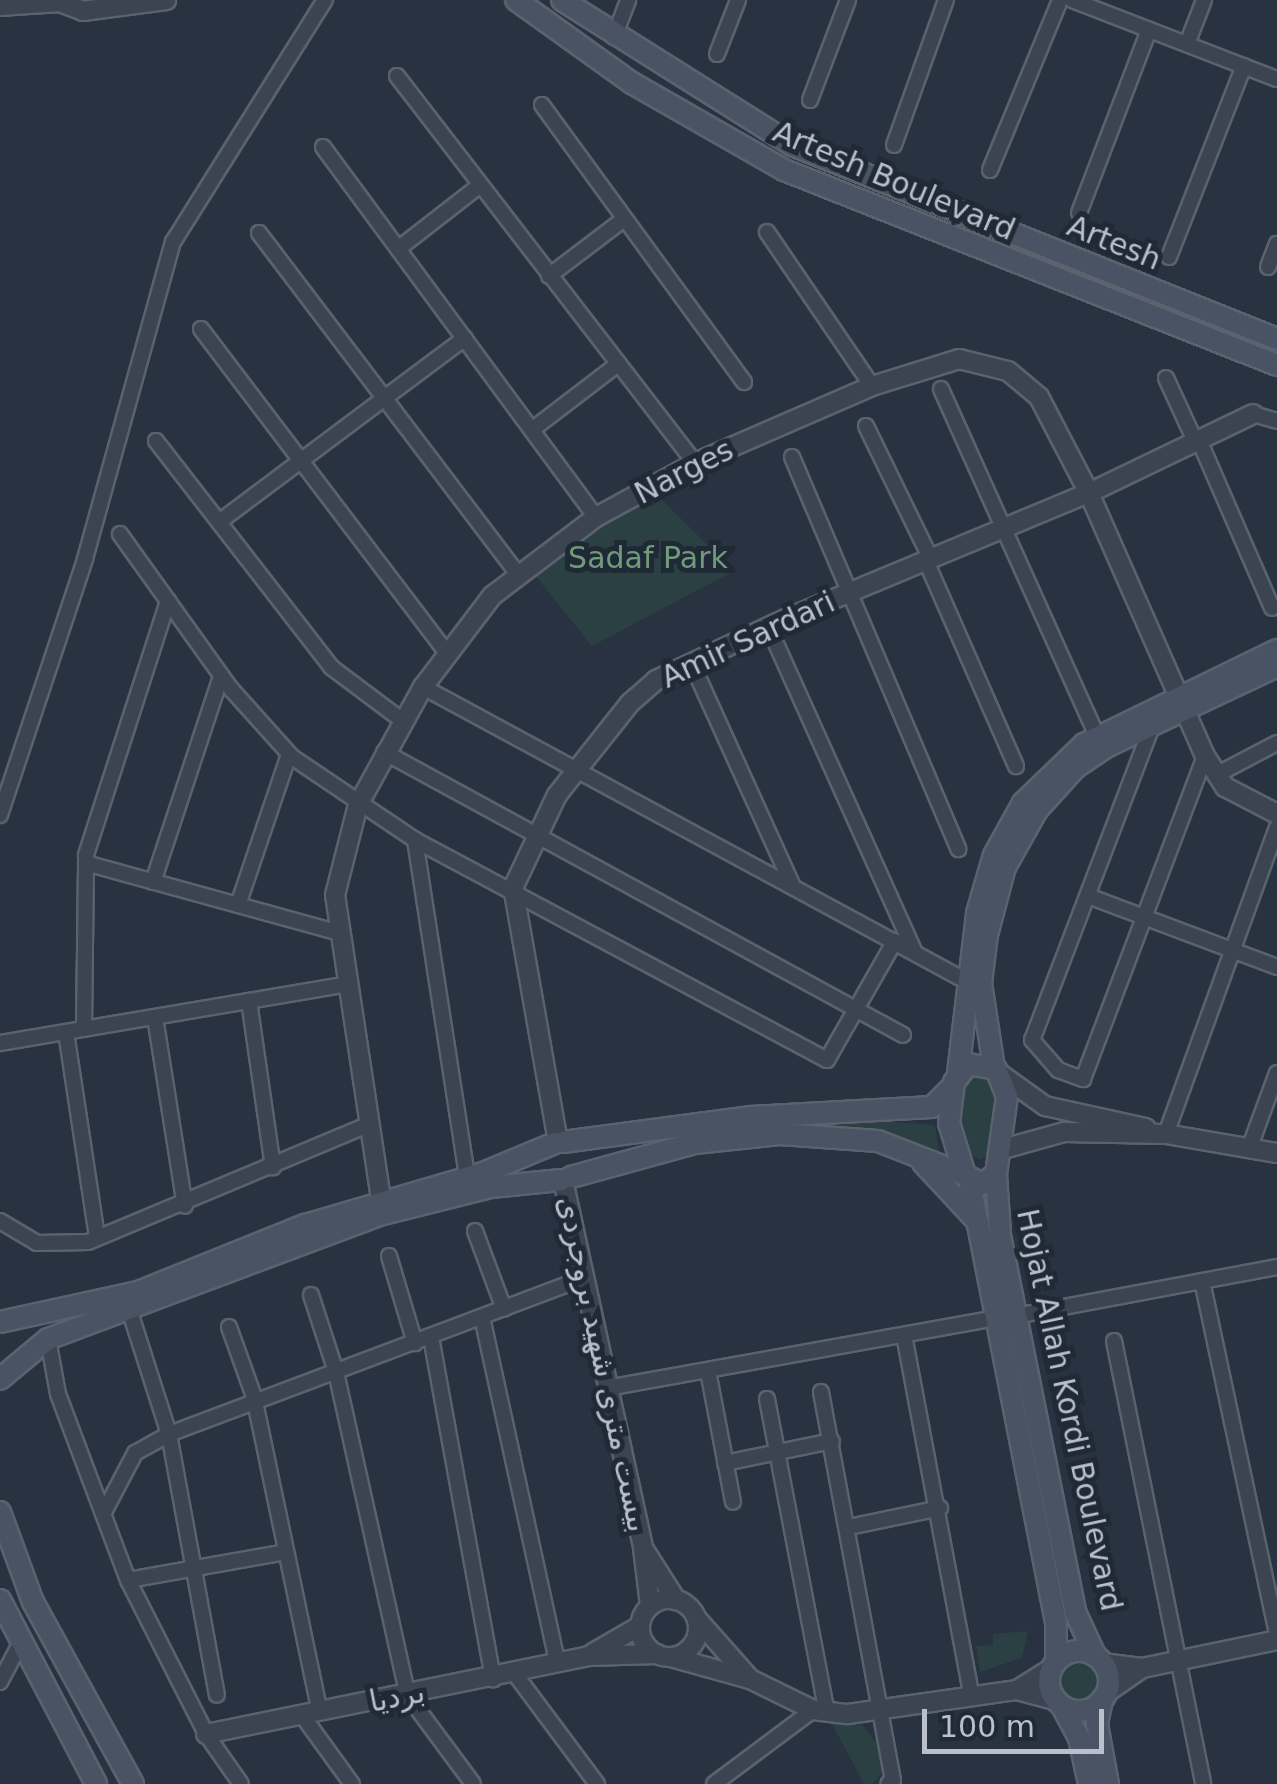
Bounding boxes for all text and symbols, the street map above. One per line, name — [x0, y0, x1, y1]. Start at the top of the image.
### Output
street label: Artesh Boulevard — [768, 114, 1020, 248]
street label: Artesh — [1062, 208, 1166, 278]
street label: Narges — [629, 432, 739, 512]
park label: Sadaf Park — [568, 540, 728, 576]
street label: Amir Sardari — [656, 584, 840, 696]
street label: بیست متری شهید بروجردی — [550, 1193, 656, 1535]
street label: Hojat Allah Kordi Boulevard — [1009, 1206, 1129, 1614]
street label: بردیا — [366, 1674, 428, 1720]
scale bar — [927, 1689, 1110, 1751]
text: 100 m — [939, 1709, 1035, 1744]

